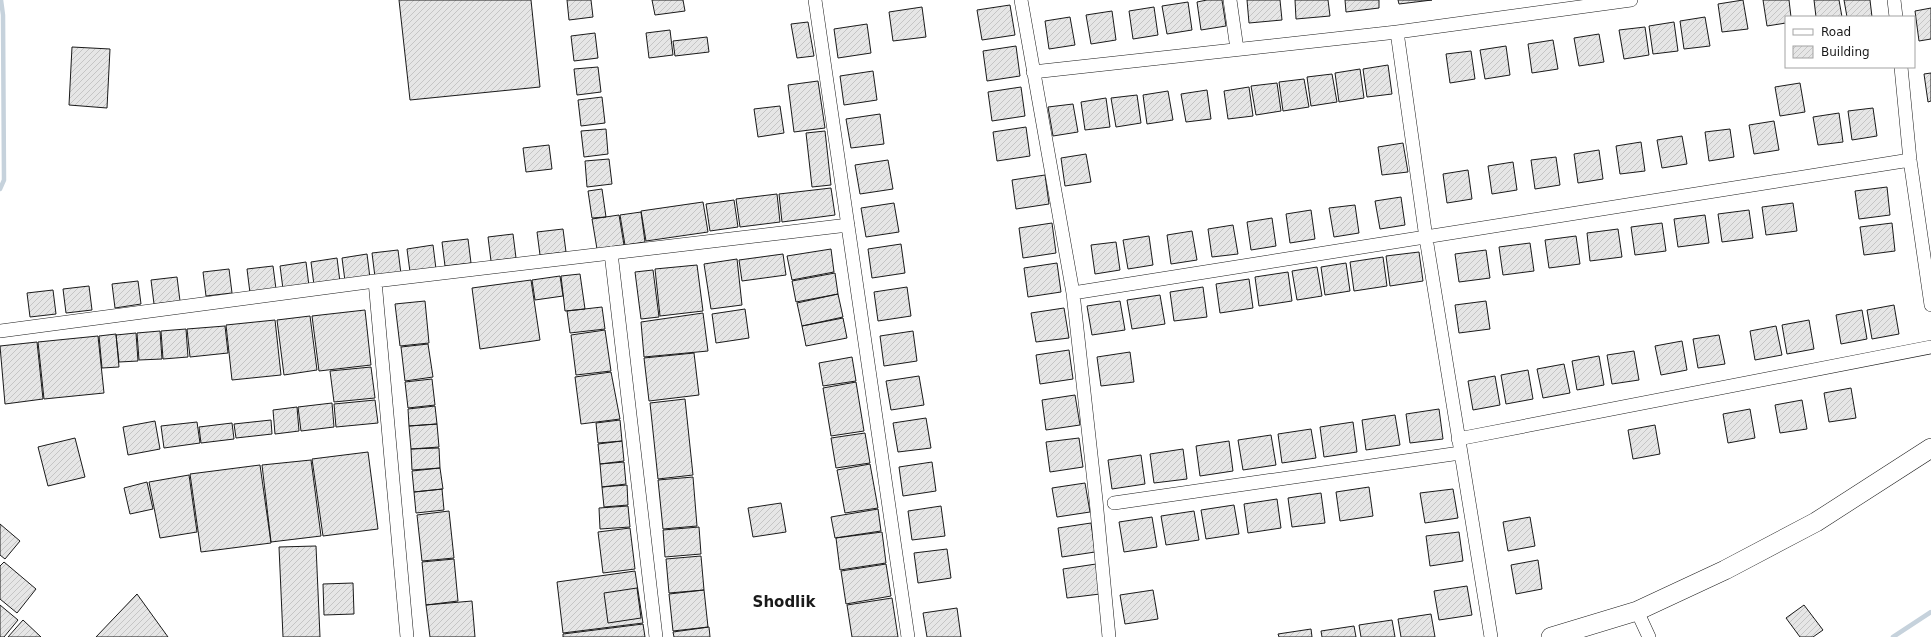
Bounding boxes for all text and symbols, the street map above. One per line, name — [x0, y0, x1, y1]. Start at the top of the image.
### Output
legend — [1785, 16, 1915, 68]
text: Road — [1821, 25, 1851, 39]
text: Building — [1821, 45, 1870, 59]
district label: Shodlik — [753, 593, 816, 611]

